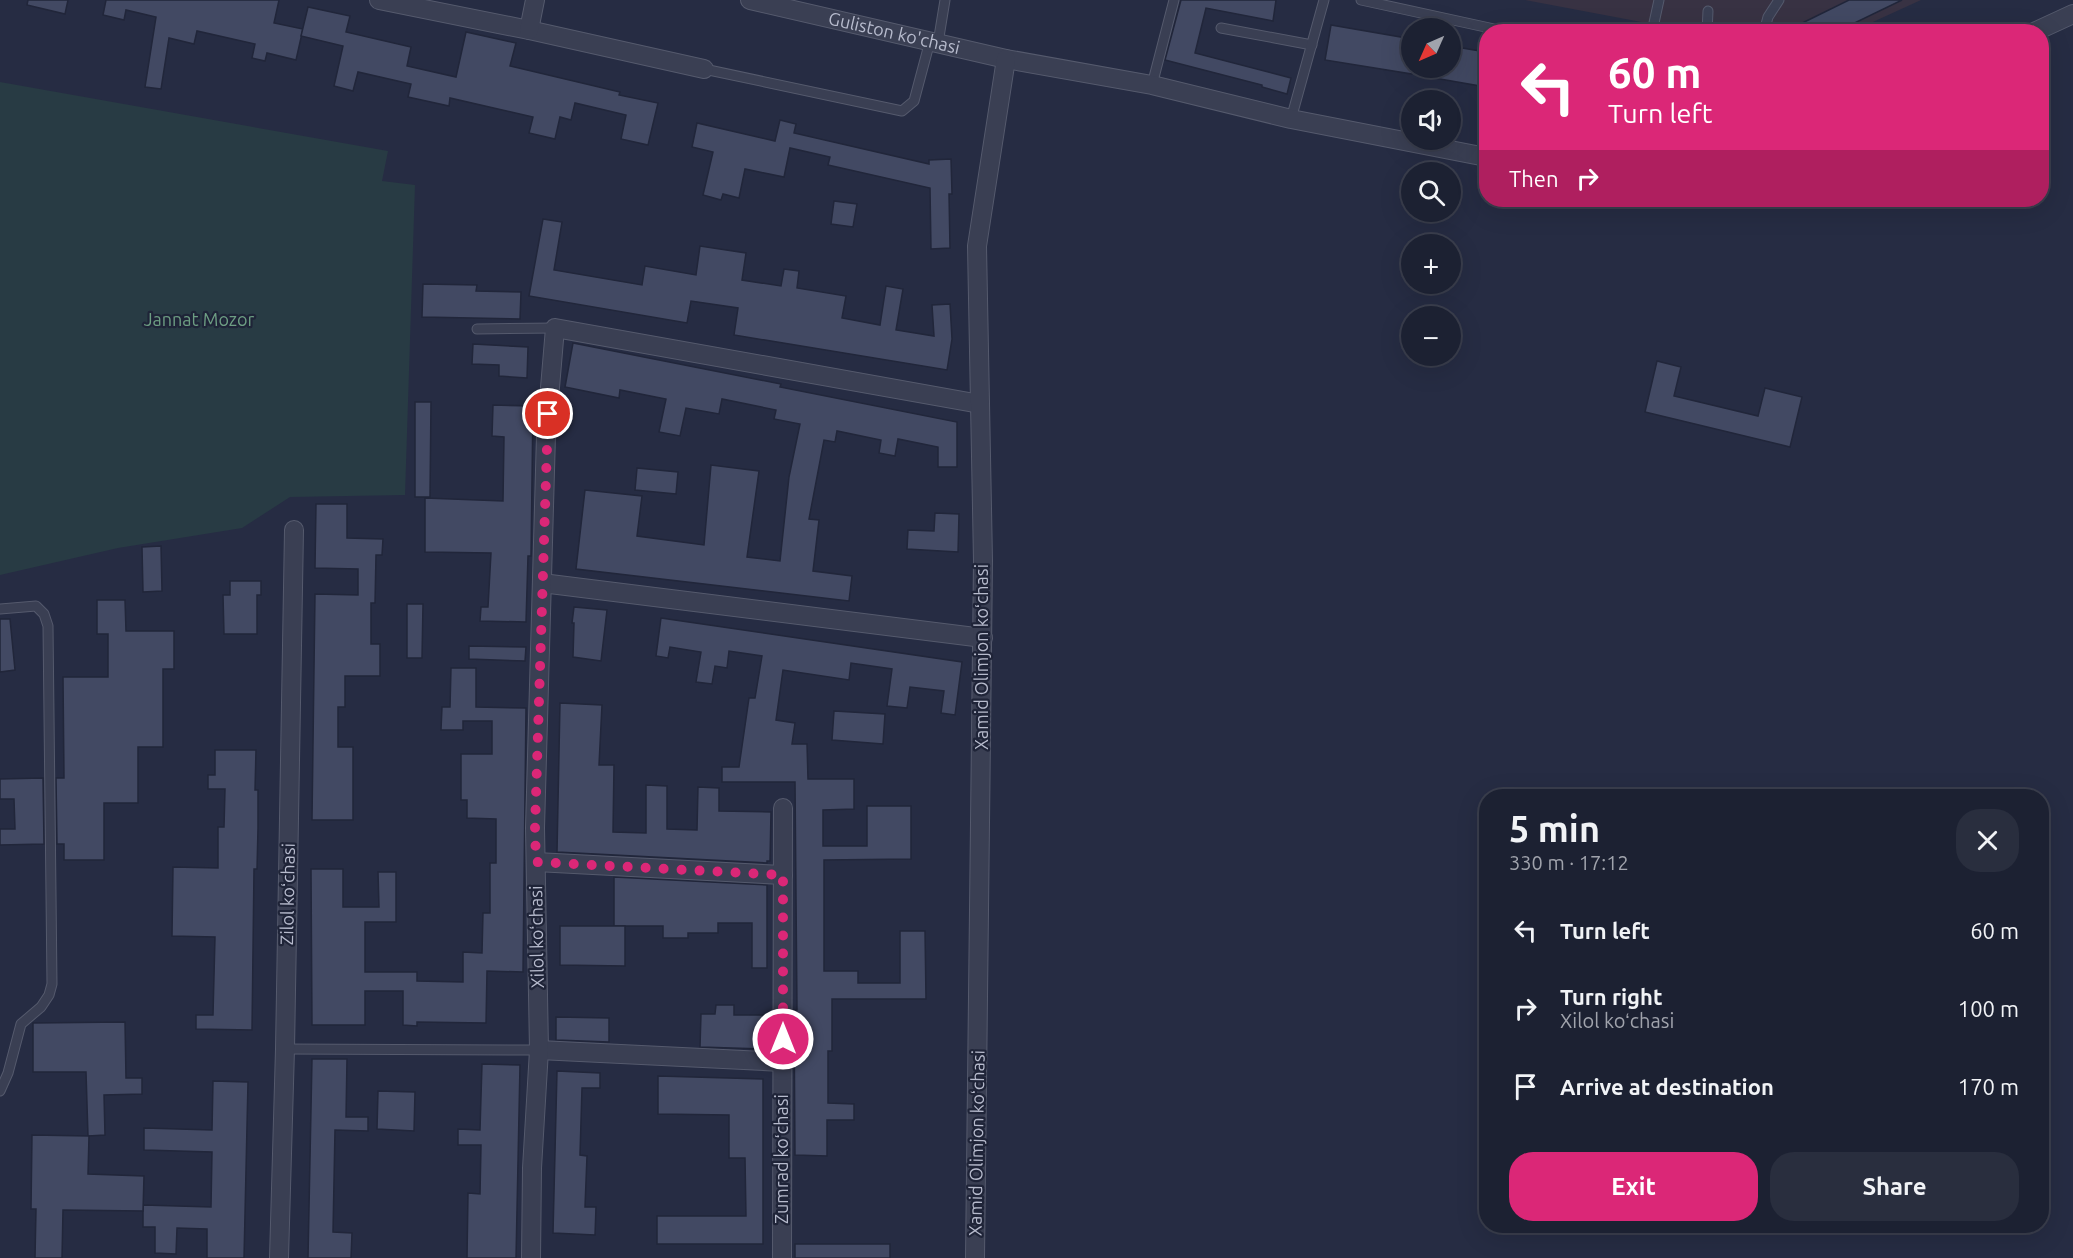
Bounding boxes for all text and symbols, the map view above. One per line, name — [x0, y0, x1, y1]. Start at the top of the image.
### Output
street label: Guliston ko'chasi — [827, 7, 962, 57]
north arrow — [1401, 18, 1461, 78]
map controls — [1401, 18, 1461, 366]
icon: left — [1509, 48, 1587, 126]
text: 60 m — [1608, 49, 1702, 96]
button: sound — [1401, 90, 1461, 150]
text: Turn left — [1608, 98, 1712, 128]
button: search — [1401, 162, 1461, 222]
icon: right — [1571, 162, 1604, 195]
text: Then — [1509, 166, 1559, 191]
button: + — [1401, 234, 1461, 294]
button: − — [1401, 306, 1461, 366]
park label: Jannat Mozor — [144, 309, 254, 329]
pin — [522, 388, 573, 439]
icon: arrive — [531, 397, 564, 430]
street label: Xamid Olimjon koʻchasi — [971, 564, 991, 750]
text: 5 min — [1509, 808, 1600, 849]
button: close — [1956, 809, 2019, 872]
street label: Zilol koʻchasi — [276, 843, 298, 945]
text: 330 m · 17:12 — [1509, 851, 1629, 874]
street label: Xilol koʻchasi — [525, 885, 547, 989]
icon: left — [1509, 914, 1542, 947]
text: Turn left — [1560, 918, 1650, 943]
text: 60 m — [1970, 918, 2019, 943]
text: Turn right — [1560, 984, 1662, 1009]
icon: right — [1509, 992, 1542, 1025]
text: 100 m — [1958, 996, 2019, 1021]
position arrow — [751, 1007, 815, 1071]
text: Xilol koʻchasi — [1560, 1009, 1674, 1032]
street label: Xamid Olimjon koʻchasi — [964, 1050, 988, 1236]
icon: arrive — [1509, 1070, 1542, 1103]
text: Arrive at destination — [1560, 1074, 1774, 1099]
text: 170 m — [1958, 1074, 2019, 1099]
street label: Zumrad koʻchasi — [771, 1094, 791, 1224]
button: Exit — [1509, 1152, 1758, 1221]
button: Share — [1770, 1152, 2019, 1221]

